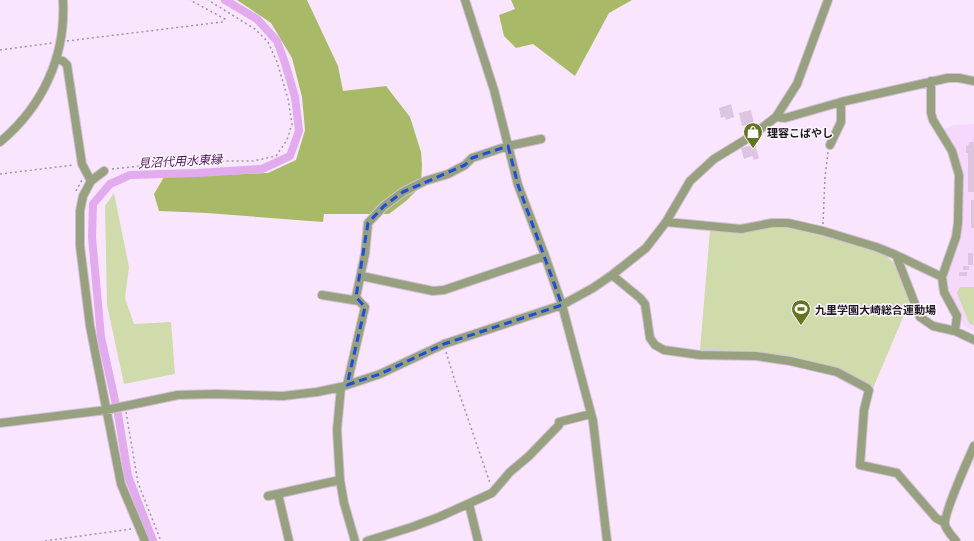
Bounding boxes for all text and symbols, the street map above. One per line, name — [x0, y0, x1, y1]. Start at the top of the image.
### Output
shop icon: 理容こばやし — [742, 121, 764, 149]
place label: 理容こばやし — [767, 125, 833, 140]
water label: 見沼代用水東縁 — [138, 150, 224, 172]
sports icon: 九里学園大崎総合運動場 — [790, 298, 812, 326]
place label: 九里学園大崎総合運動場 — [815, 302, 936, 317]

